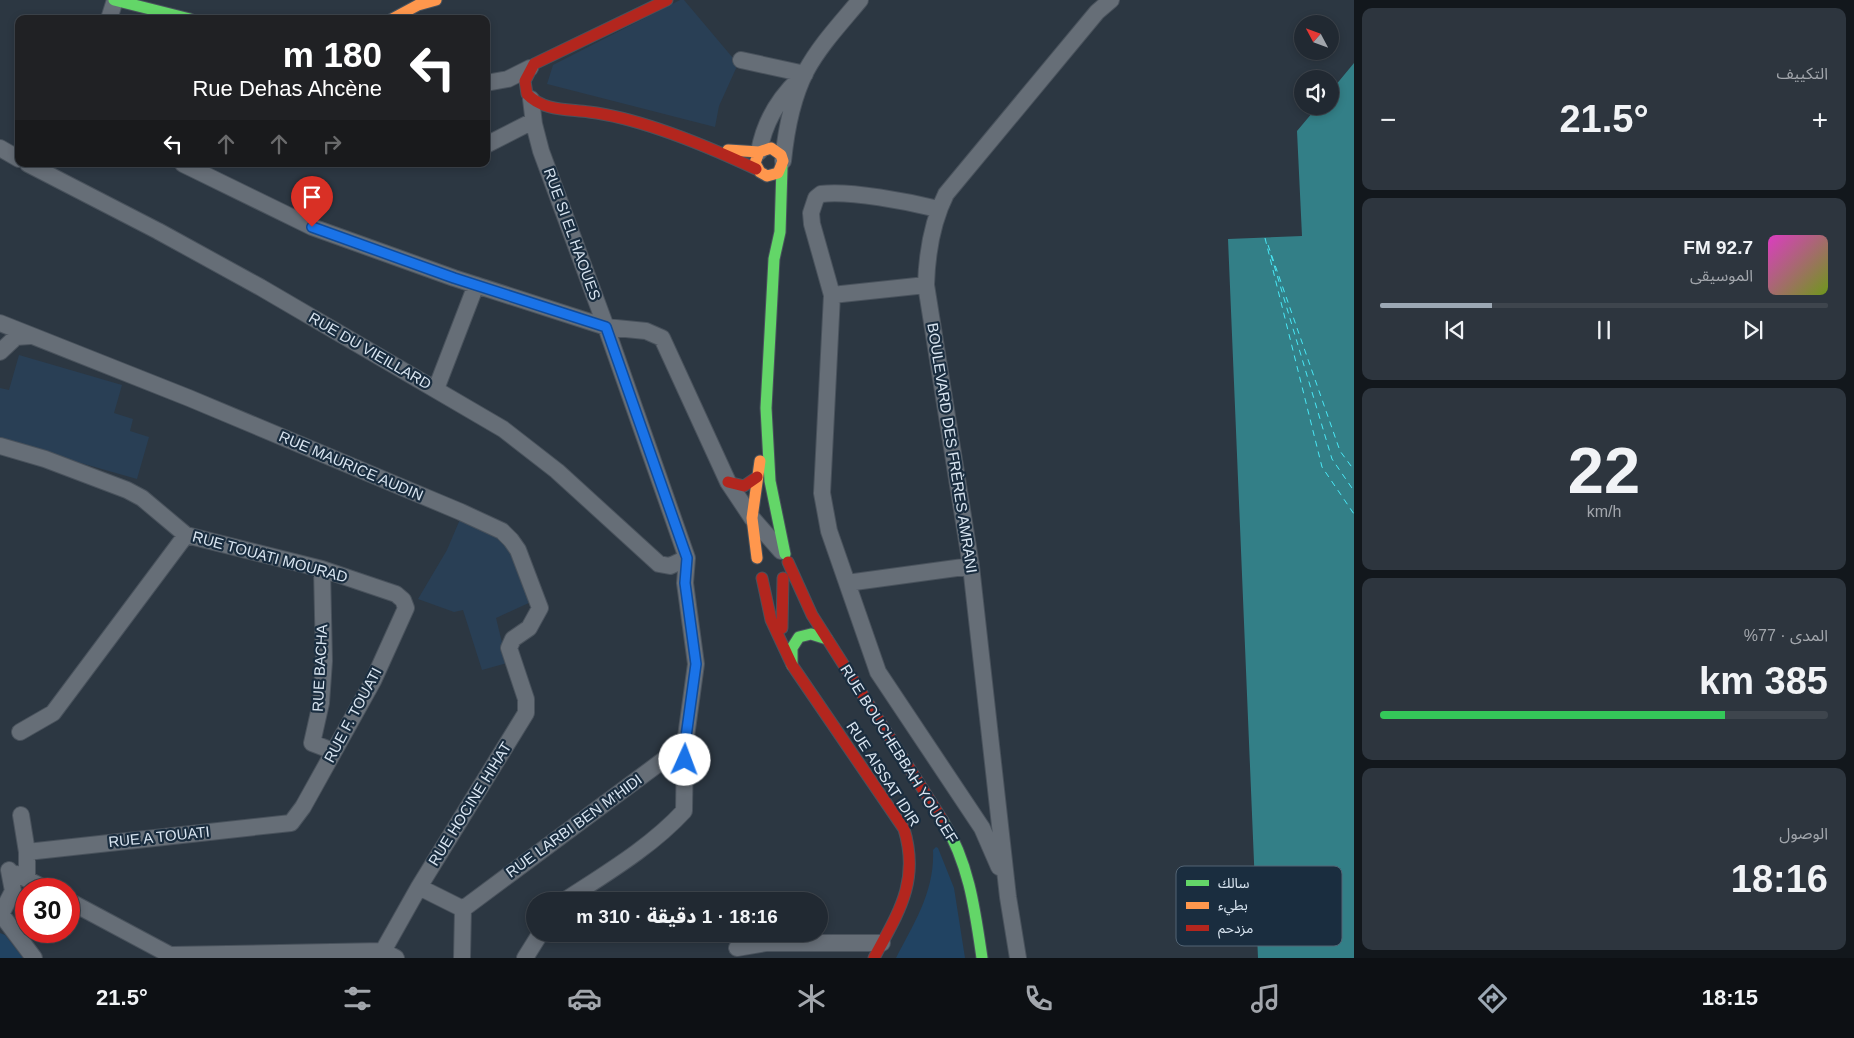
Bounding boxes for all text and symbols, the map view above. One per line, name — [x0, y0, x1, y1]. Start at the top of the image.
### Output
north arrow — [1294, 15, 1339, 60]
map controls — [1294, 15, 1339, 115]
text: 180 m — [283, 35, 382, 74]
icon: left — [400, 35, 465, 100]
text: التكييف — [1776, 65, 1828, 82]
button: sound — [1294, 70, 1339, 115]
text: Rue Dehas Ahcène — [192, 76, 382, 101]
text: 21.5° — [1559, 98, 1649, 140]
text: − — [1380, 104, 1396, 135]
text: + — [1812, 104, 1828, 135]
icon: left — [159, 130, 187, 158]
icon: ahead — [212, 130, 240, 158]
icon: ahead — [265, 130, 293, 158]
icon: right — [318, 130, 346, 158]
street label: RUE SI EL HAOUES — [541, 165, 604, 302]
pin — [291, 176, 333, 227]
icon: arrive — [298, 183, 326, 211]
text: 92.7 FM — [1683, 237, 1753, 258]
text: الموسيقى — [1690, 267, 1753, 284]
street label: RUE DU VIEILLARD — [306, 309, 435, 393]
icon: previous — [1441, 316, 1469, 344]
icon: pause — [1590, 316, 1618, 344]
icon: next — [1739, 316, 1767, 344]
street label: BOULEVARD DES FRÈRES AMRANI — [924, 322, 981, 574]
street label: RUE MAURICE AUDIN — [277, 427, 426, 504]
text: 22 — [1568, 434, 1640, 507]
text: km/h — [1587, 503, 1621, 520]
street label: RUE TOUATI MOURAD — [191, 528, 350, 585]
street label: RUE BACHA — [309, 624, 330, 712]
text: المدى · 77% — [1744, 627, 1828, 644]
text: 385 km — [1699, 660, 1828, 702]
street label: RUE BOUCHEBBAH YOUCEF — [837, 661, 962, 846]
street label: RUE F. TOUATI — [320, 664, 385, 765]
street label: RUE AISSAT IDIR — [843, 718, 924, 829]
position arrow — [658, 733, 710, 785]
street label: RUE HOCINE HIHAT — [425, 739, 514, 869]
street label: RUE LARBI BEN M'HIDI — [502, 771, 645, 881]
street label: RUE A TOUATI — [107, 823, 210, 850]
text: الوصول — [1779, 825, 1828, 842]
text: 18:16 — [1731, 858, 1828, 900]
legend — [1176, 866, 1342, 946]
text: سالك — [1218, 875, 1250, 891]
speed limit sign: 30 — [15, 878, 80, 943]
text: بطيء — [1218, 897, 1248, 916]
text: 18:16 · 1 دقيقة · 310 m — [576, 906, 778, 927]
text: مزدحم — [1218, 920, 1253, 939]
icon: filters — [340, 981, 375, 1016]
icon: car — [567, 981, 602, 1016]
icon: climate — [794, 981, 829, 1016]
icon: phone — [1021, 981, 1056, 1016]
icon: music — [1248, 981, 1283, 1016]
icon: directions — [1475, 981, 1510, 1016]
text: 21.5° — [96, 985, 148, 1010]
text: 18:15 — [1702, 985, 1758, 1010]

